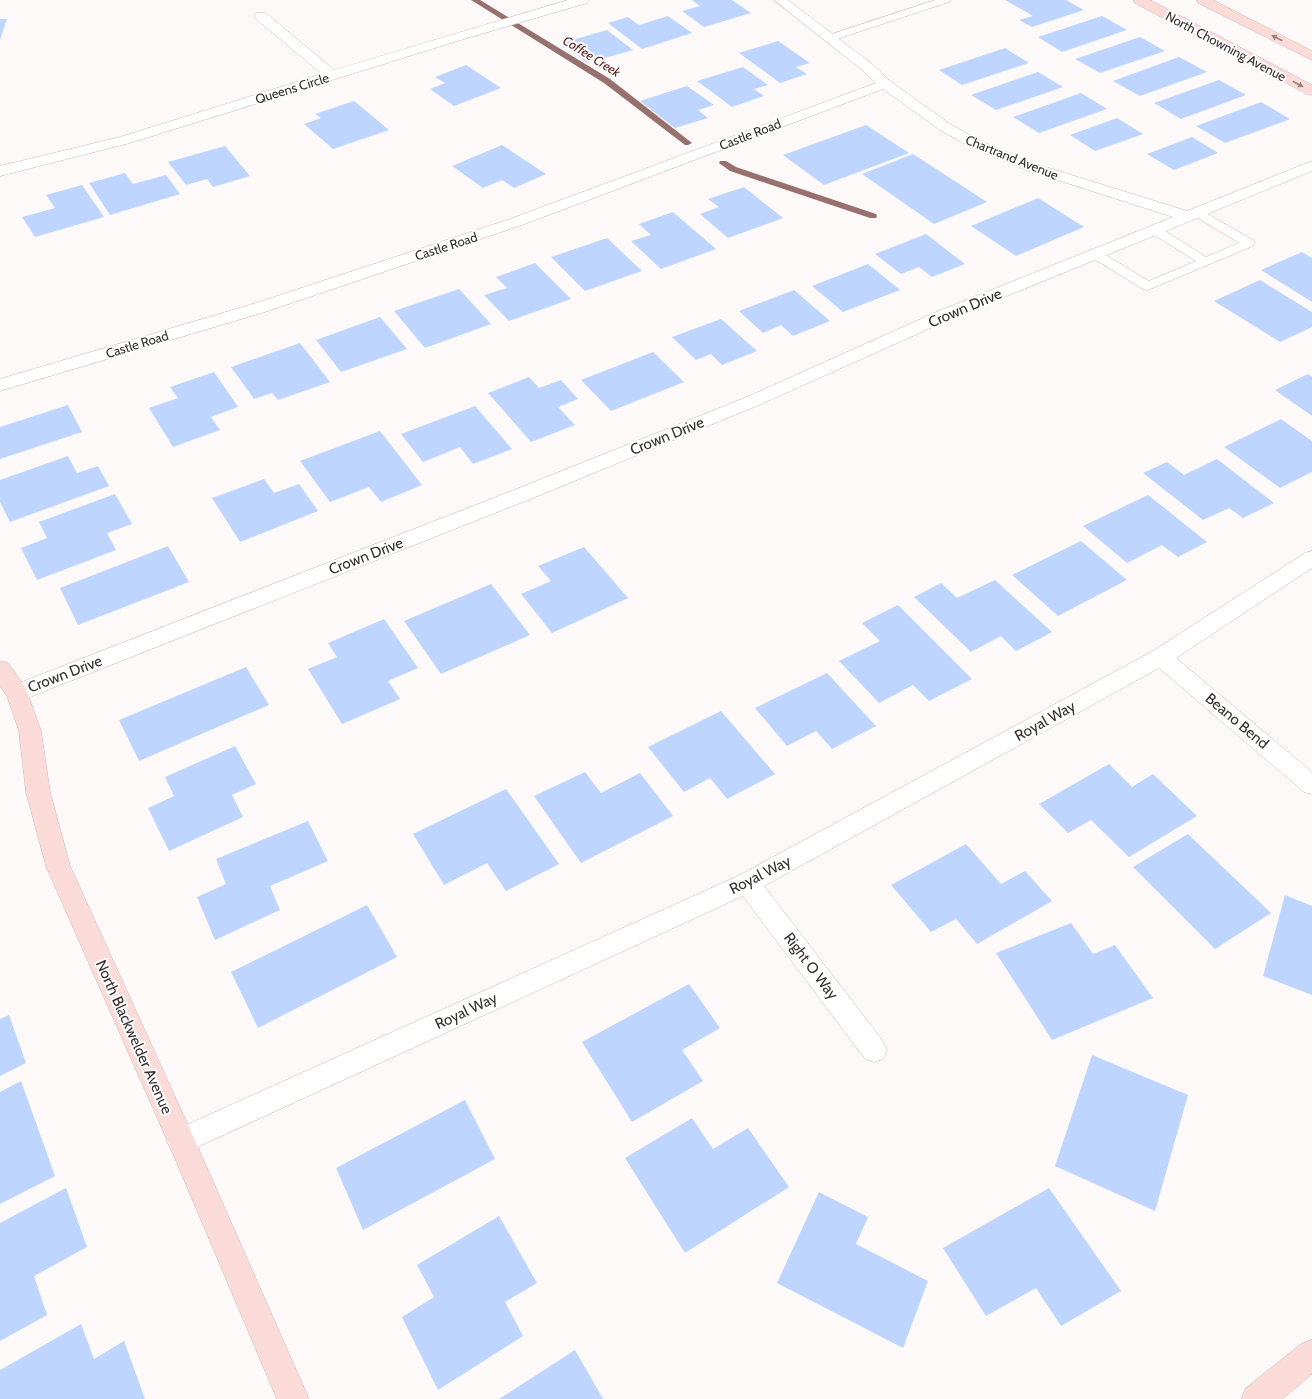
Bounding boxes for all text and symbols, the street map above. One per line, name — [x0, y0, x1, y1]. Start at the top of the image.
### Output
street label: North Chowning Avenue — [1163, 7, 1289, 85]
water label: Coffee Creek — [560, 32, 624, 80]
one-way arrow — [1271, 35, 1283, 41]
street label: Queens Circle — [253, 69, 331, 107]
one-way arrow — [1292, 81, 1304, 87]
street label: Castle Road — [717, 115, 783, 153]
street label: Chartrand Avenue — [963, 131, 1061, 183]
street label: Castle Road — [413, 228, 479, 264]
street label: Crown Drive — [926, 284, 1005, 332]
street label: Castle Road — [104, 327, 170, 361]
street label: Crown Drive — [627, 413, 707, 459]
street label: Crown Drive — [326, 533, 406, 578]
street label: Crown Drive — [25, 651, 105, 696]
street label: Beano Bend — [1202, 689, 1272, 753]
street label: Royal Way — [1012, 697, 1079, 745]
street label: Royal Way — [726, 852, 794, 898]
street label: Right O Way — [780, 929, 842, 1003]
street label: North Blackwelder Avenue — [92, 957, 176, 1117]
street label: Royal Way — [432, 989, 500, 1033]

